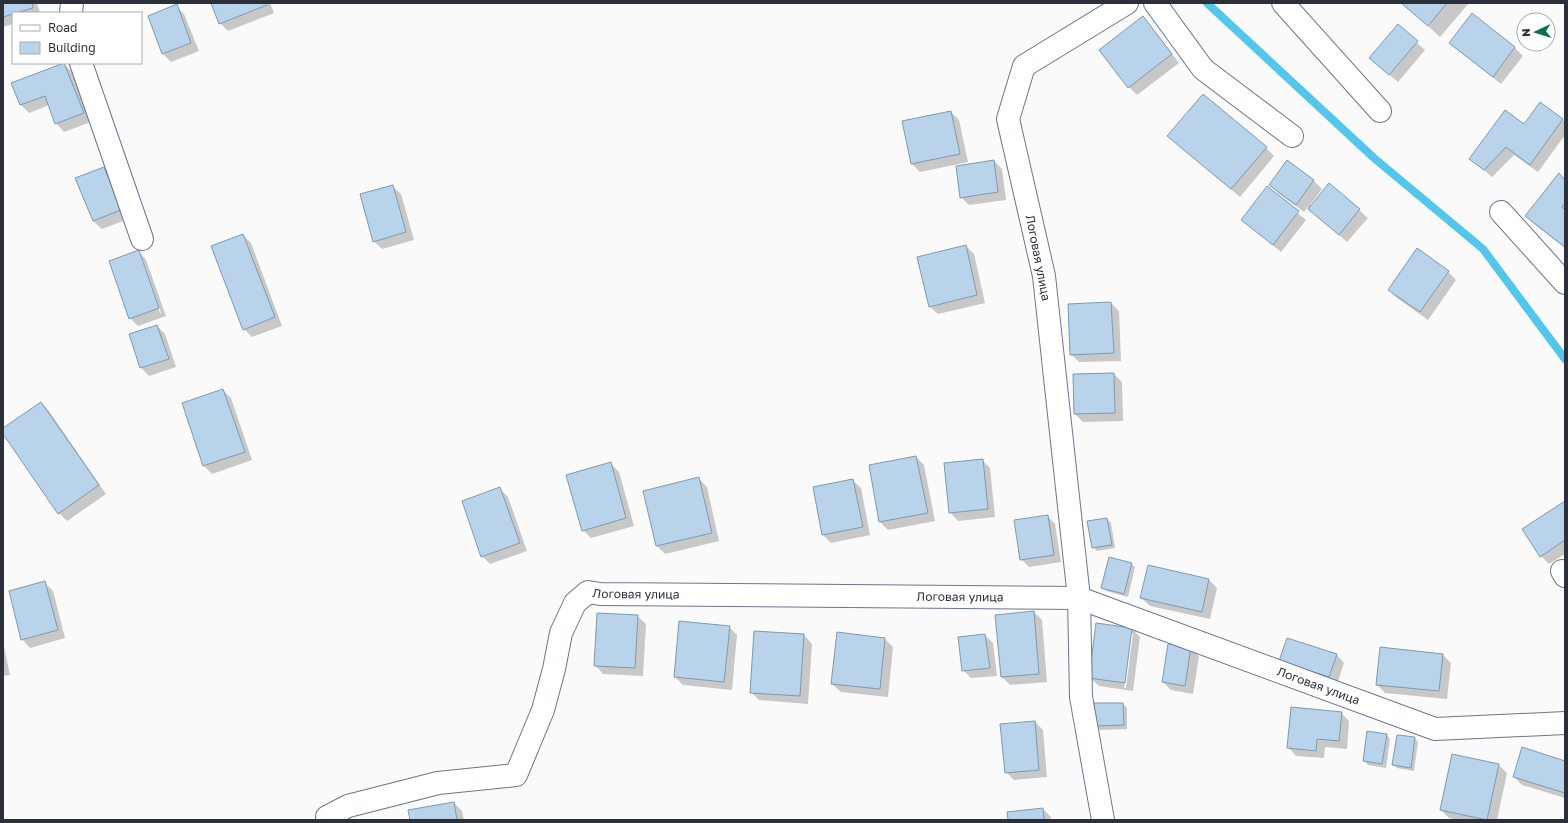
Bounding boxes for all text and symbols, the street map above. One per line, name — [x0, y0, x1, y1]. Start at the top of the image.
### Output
legend — [12, 12, 142, 64]
north arrow — [1516, 12, 1556, 52]
text: Road — [48, 20, 77, 35]
text: N — [1519, 28, 1532, 37]
text: Building — [48, 40, 96, 55]
street label: Логовая улица — [1023, 214, 1054, 302]
street label: Логовая улица — [592, 585, 680, 602]
street label: Логовая улица — [917, 589, 1004, 604]
street label: Логовая улица — [1275, 664, 1362, 708]

